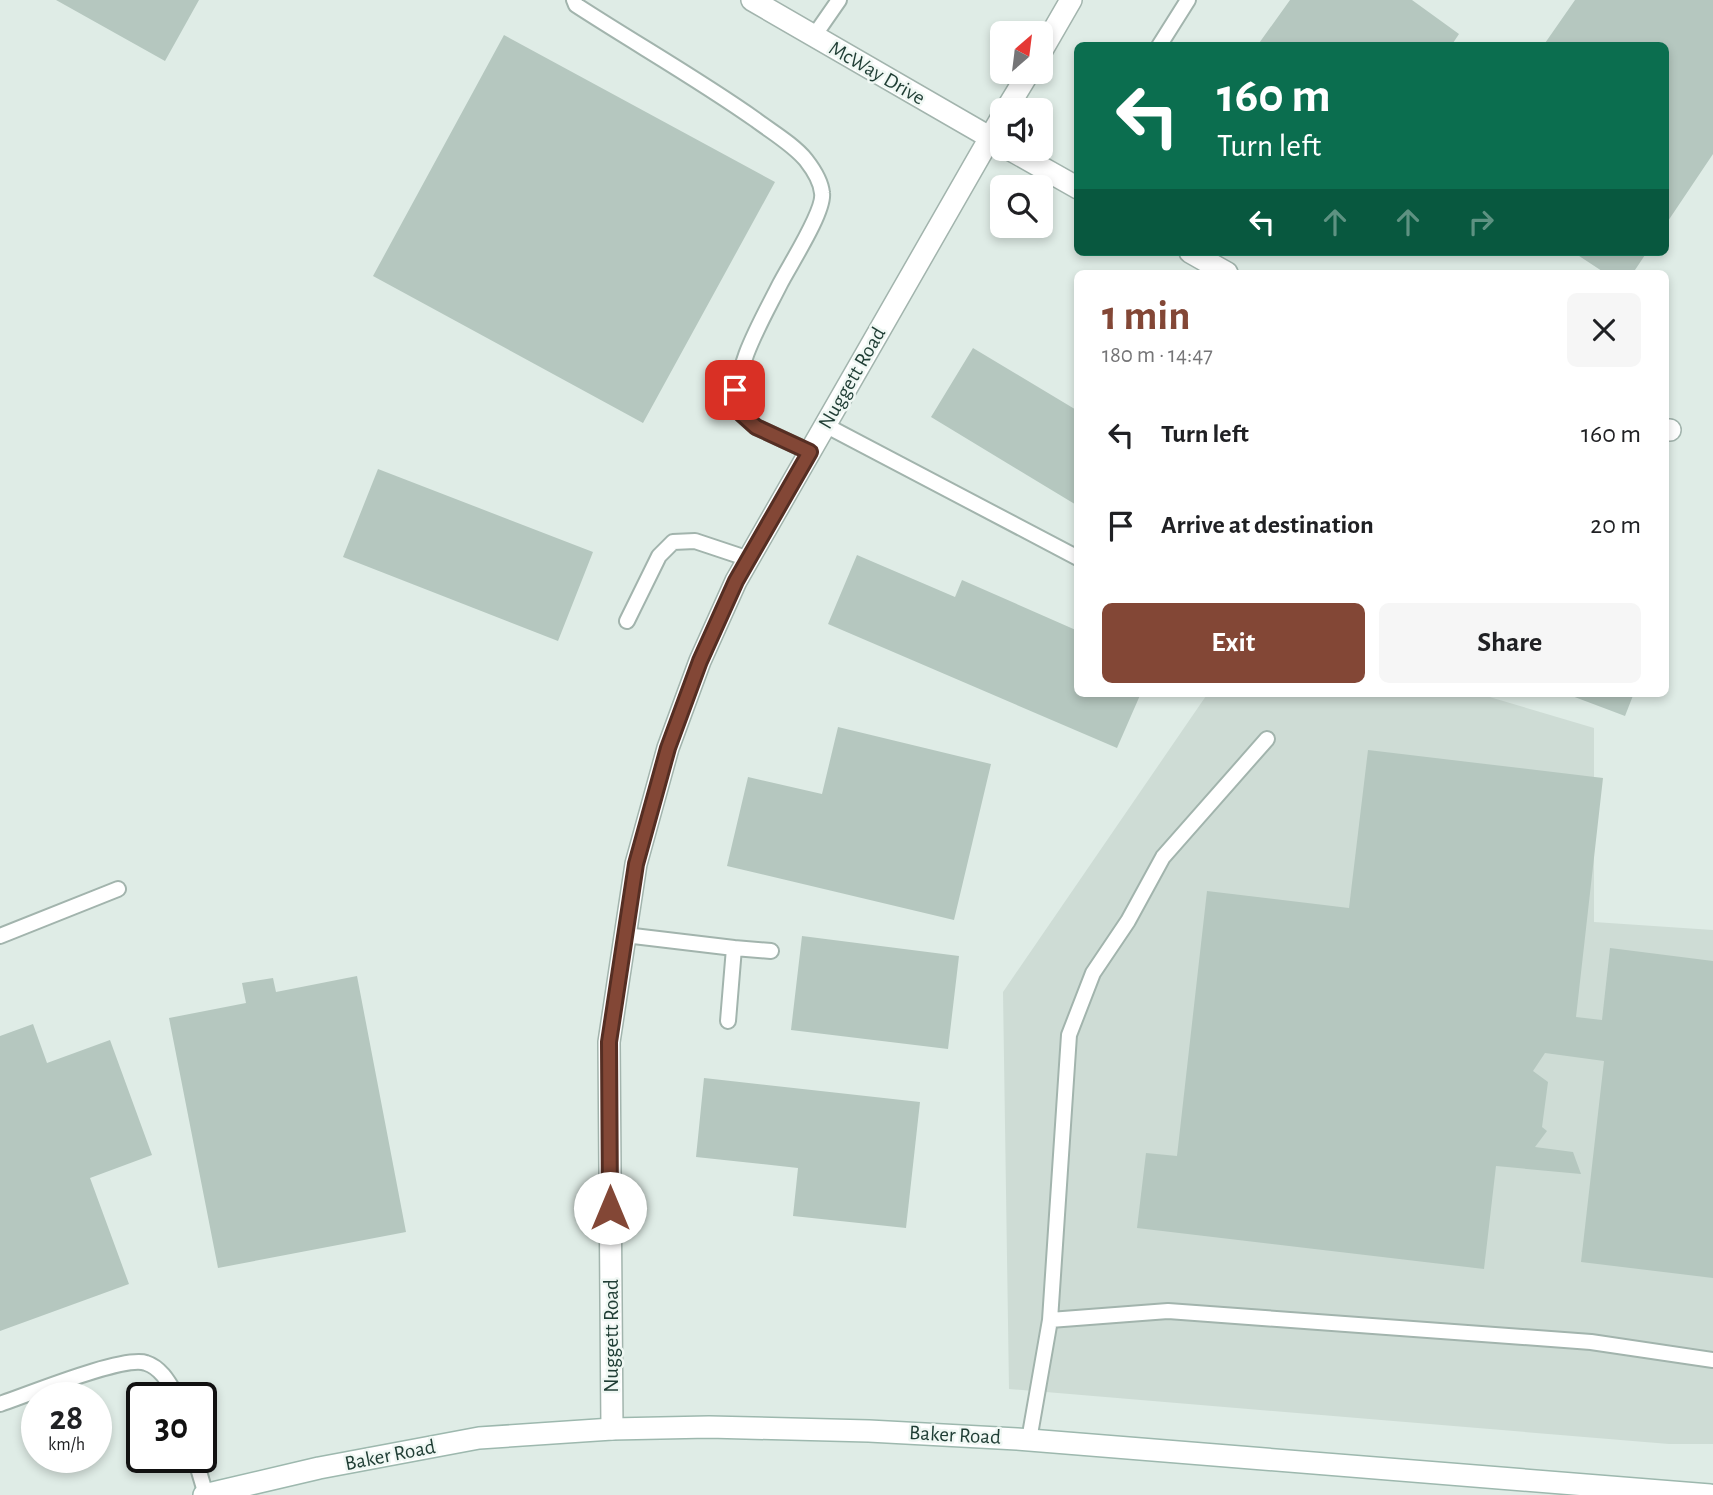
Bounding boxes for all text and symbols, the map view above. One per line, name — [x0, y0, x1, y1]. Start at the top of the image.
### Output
north arrow — [990, 21, 1054, 84]
map controls — [990, 21, 1053, 238]
street label: McWay Drive — [825, 37, 929, 109]
icon: left — [1102, 70, 1193, 161]
text: 160 m — [1217, 72, 1331, 121]
button: sound — [990, 98, 1053, 161]
text: Turn left — [1217, 130, 1321, 162]
button: search — [990, 175, 1053, 238]
icon: left — [1243, 203, 1281, 241]
icon: ahead — [1316, 203, 1354, 241]
icon: ahead — [1389, 203, 1427, 241]
icon: right — [1462, 203, 1500, 241]
button: close — [1567, 293, 1641, 367]
text: 1 min — [1102, 295, 1191, 337]
street label: Nuggett Road — [815, 323, 890, 432]
text: 180 m · 14:47 — [1102, 344, 1213, 367]
pin — [705, 360, 765, 420]
icon: arrive — [716, 371, 754, 409]
icon: left — [1102, 416, 1140, 454]
text: Turn left — [1161, 421, 1249, 447]
text: 160 m — [1581, 421, 1641, 447]
icon: arrive — [1102, 507, 1140, 545]
text: Arrive at destination — [1161, 512, 1374, 538]
text: 20 m — [1590, 512, 1641, 538]
button: Exit — [1102, 603, 1365, 683]
button: Share — [1379, 603, 1641, 683]
position arrow — [573, 1171, 647, 1245]
street label: Nuggett Road — [601, 1279, 622, 1393]
speed limit sign: 30 — [126, 1382, 217, 1473]
text: 28 — [50, 1401, 83, 1436]
street label: Baker Road — [909, 1422, 1002, 1448]
text: km/h — [48, 1436, 85, 1454]
street label: Baker Road — [343, 1436, 437, 1474]

